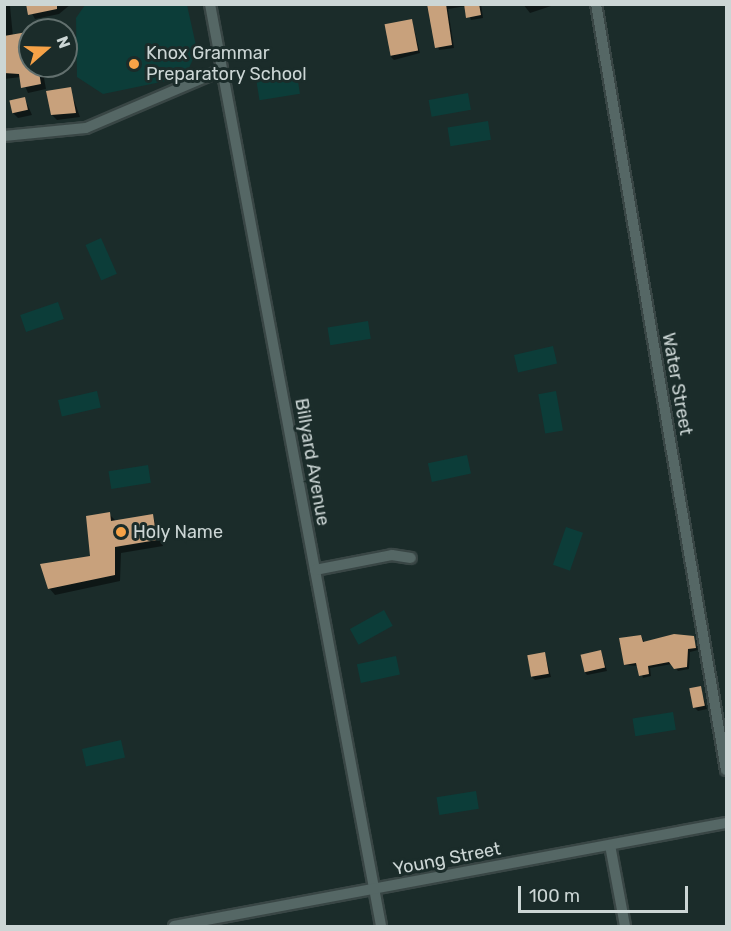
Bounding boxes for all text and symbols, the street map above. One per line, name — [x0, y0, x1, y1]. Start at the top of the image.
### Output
north arrow — [18, 18, 78, 78]
text: N — [53, 34, 74, 51]
place label: Knox Grammar Preparatory School — [146, 43, 307, 86]
marker: Knox Grammar Preparatory School — [127, 57, 141, 71]
street label: Water Street — [657, 331, 697, 437]
street label: Billyard Avenue — [290, 396, 334, 528]
place label: Holy Name — [133, 521, 223, 543]
marker: Holy Name — [114, 525, 128, 539]
street label: Young Street — [391, 838, 503, 880]
scale bar — [521, 874, 690, 912]
text: 100 m — [529, 885, 580, 907]

